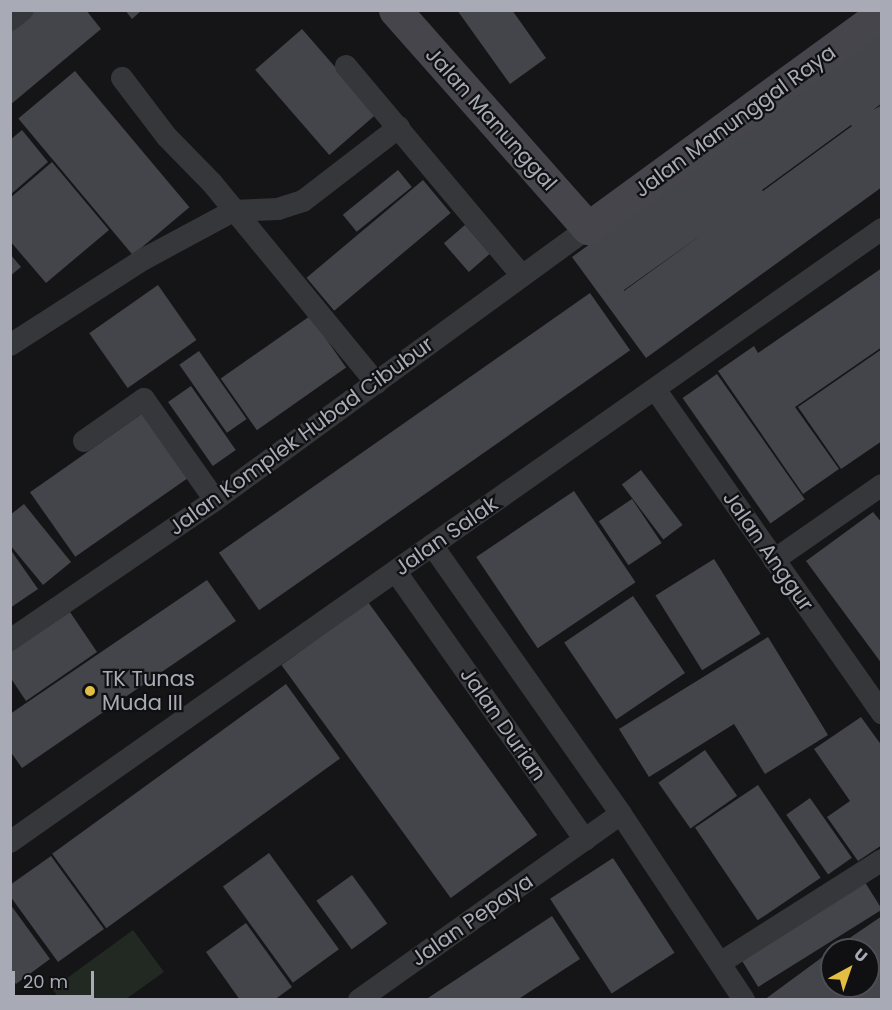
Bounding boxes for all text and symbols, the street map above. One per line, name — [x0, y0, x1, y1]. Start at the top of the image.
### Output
street label: Jalan Manunggal Raya — [629, 39, 841, 203]
street label: Jalan Manunggal — [420, 42, 562, 196]
street label: Jalan Komplek Hubad Cibubur — [164, 332, 438, 540]
street label: Jalan Anggur — [717, 486, 819, 616]
street label: Jalan Salak — [389, 491, 503, 581]
street label: Jalan Durian — [455, 662, 551, 786]
place label: TK Tunas Muda III — [102, 666, 195, 716]
marker: TK Tunas Muda III — [83, 684, 97, 698]
street label: Jalan Pepaya — [406, 869, 538, 971]
north arrow — [820, 938, 880, 998]
text: U — [849, 943, 872, 968]
scale bar — [15, 959, 98, 997]
text: 20 m — [23, 969, 68, 994]

